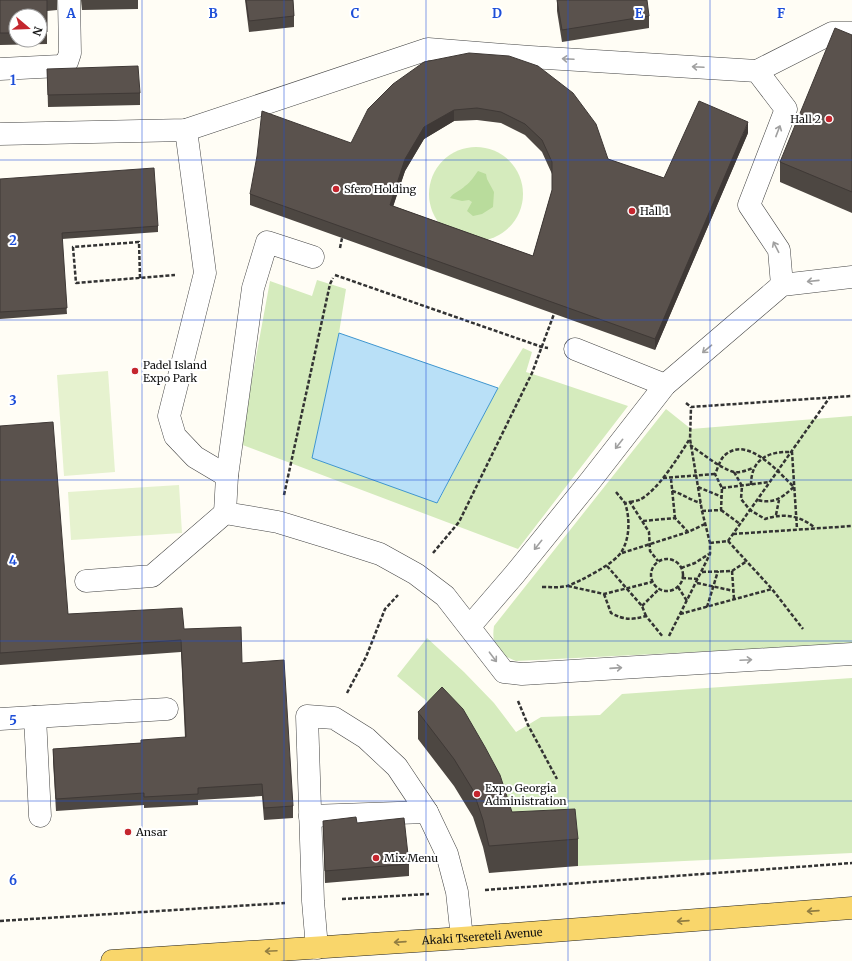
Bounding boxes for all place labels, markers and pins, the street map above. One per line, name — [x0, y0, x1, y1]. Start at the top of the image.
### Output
place label: Hall 2 — [790, 112, 821, 126]
marker: Hall 2 — [824, 114, 834, 124]
place label: Sfero Holding — [344, 182, 417, 196]
marker: Sfero Holding — [331, 184, 341, 194]
place label: Hall 1 — [640, 204, 669, 218]
marker: Hall 1 — [627, 206, 637, 216]
place label: Padel Island Expo Park — [143, 358, 207, 385]
marker: Padel Island Expo Park — [130, 366, 140, 376]
place label: Expo Georgia Administration — [484, 781, 567, 808]
marker: Expo Georgia Administration — [472, 789, 482, 799]
place label: Ansar — [135, 825, 168, 839]
marker: Ansar — [123, 827, 133, 837]
place label: Mix Menu — [384, 851, 438, 865]
marker: Mix Menu — [371, 853, 381, 863]

